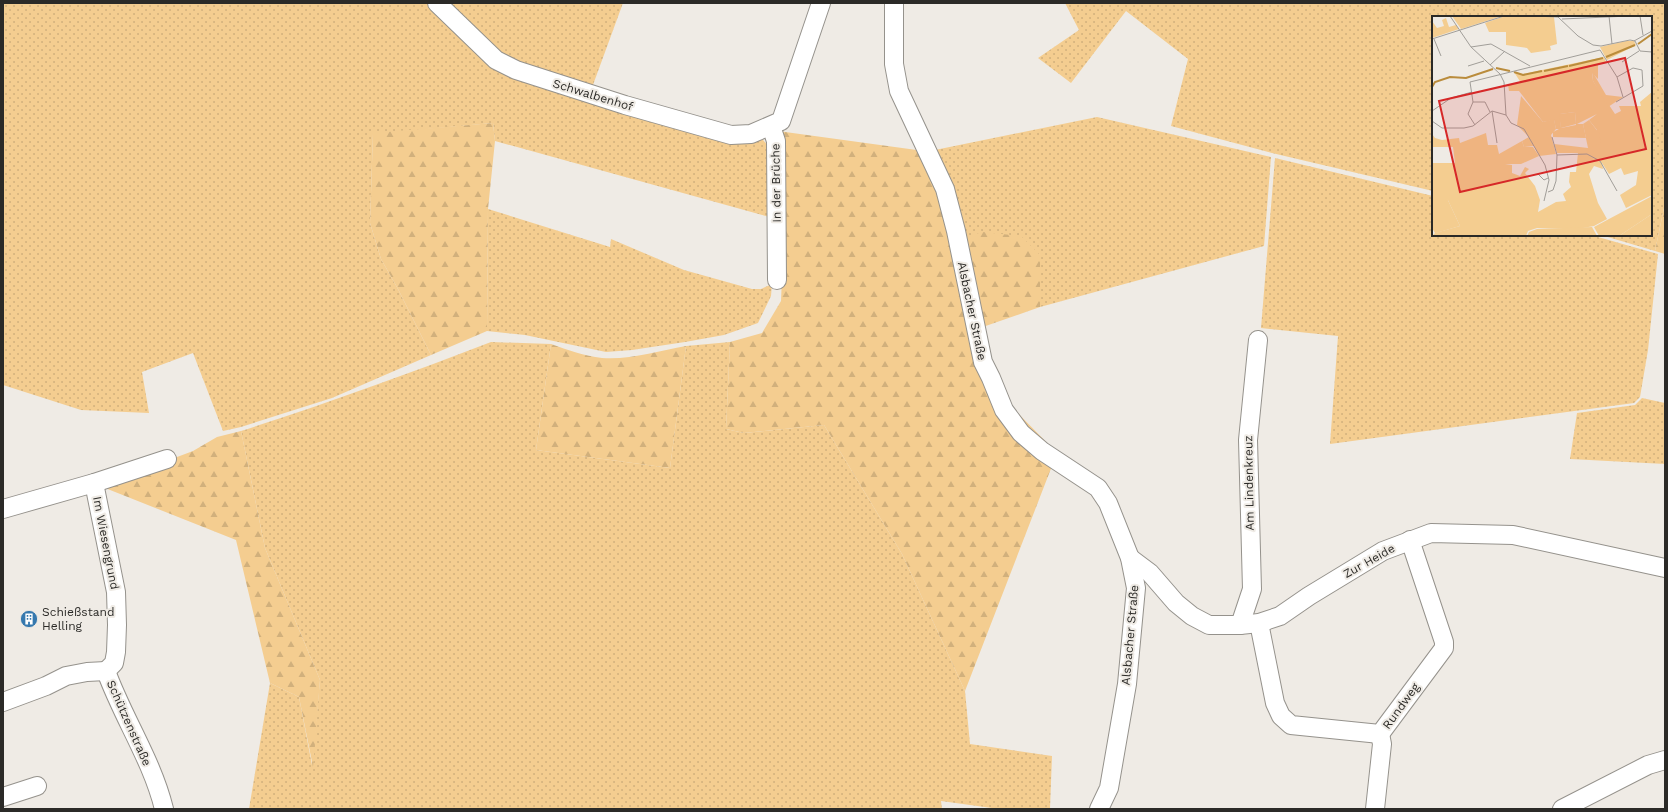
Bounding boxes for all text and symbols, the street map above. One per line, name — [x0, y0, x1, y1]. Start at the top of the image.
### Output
inset map — [1432, 16, 1652, 236]
street label: Schwalbenhof — [551, 76, 635, 114]
street label: In der Brüche — [768, 143, 784, 223]
street label: Alsbacher Straße — [955, 260, 989, 362]
street label: Am Lindenkreuz — [1241, 435, 1257, 531]
street label: Im Wiesengrund — [90, 495, 122, 591]
street label: Zur Heide — [1341, 541, 1397, 581]
street label: Alsbacher Straße — [1119, 584, 1141, 686]
place label: Schießstand Helling — [42, 605, 114, 633]
building icon: Schießstand Helling — [19, 609, 39, 629]
street label: Schützenstraße — [104, 678, 154, 768]
street label: Rundweg — [1380, 680, 1423, 732]

